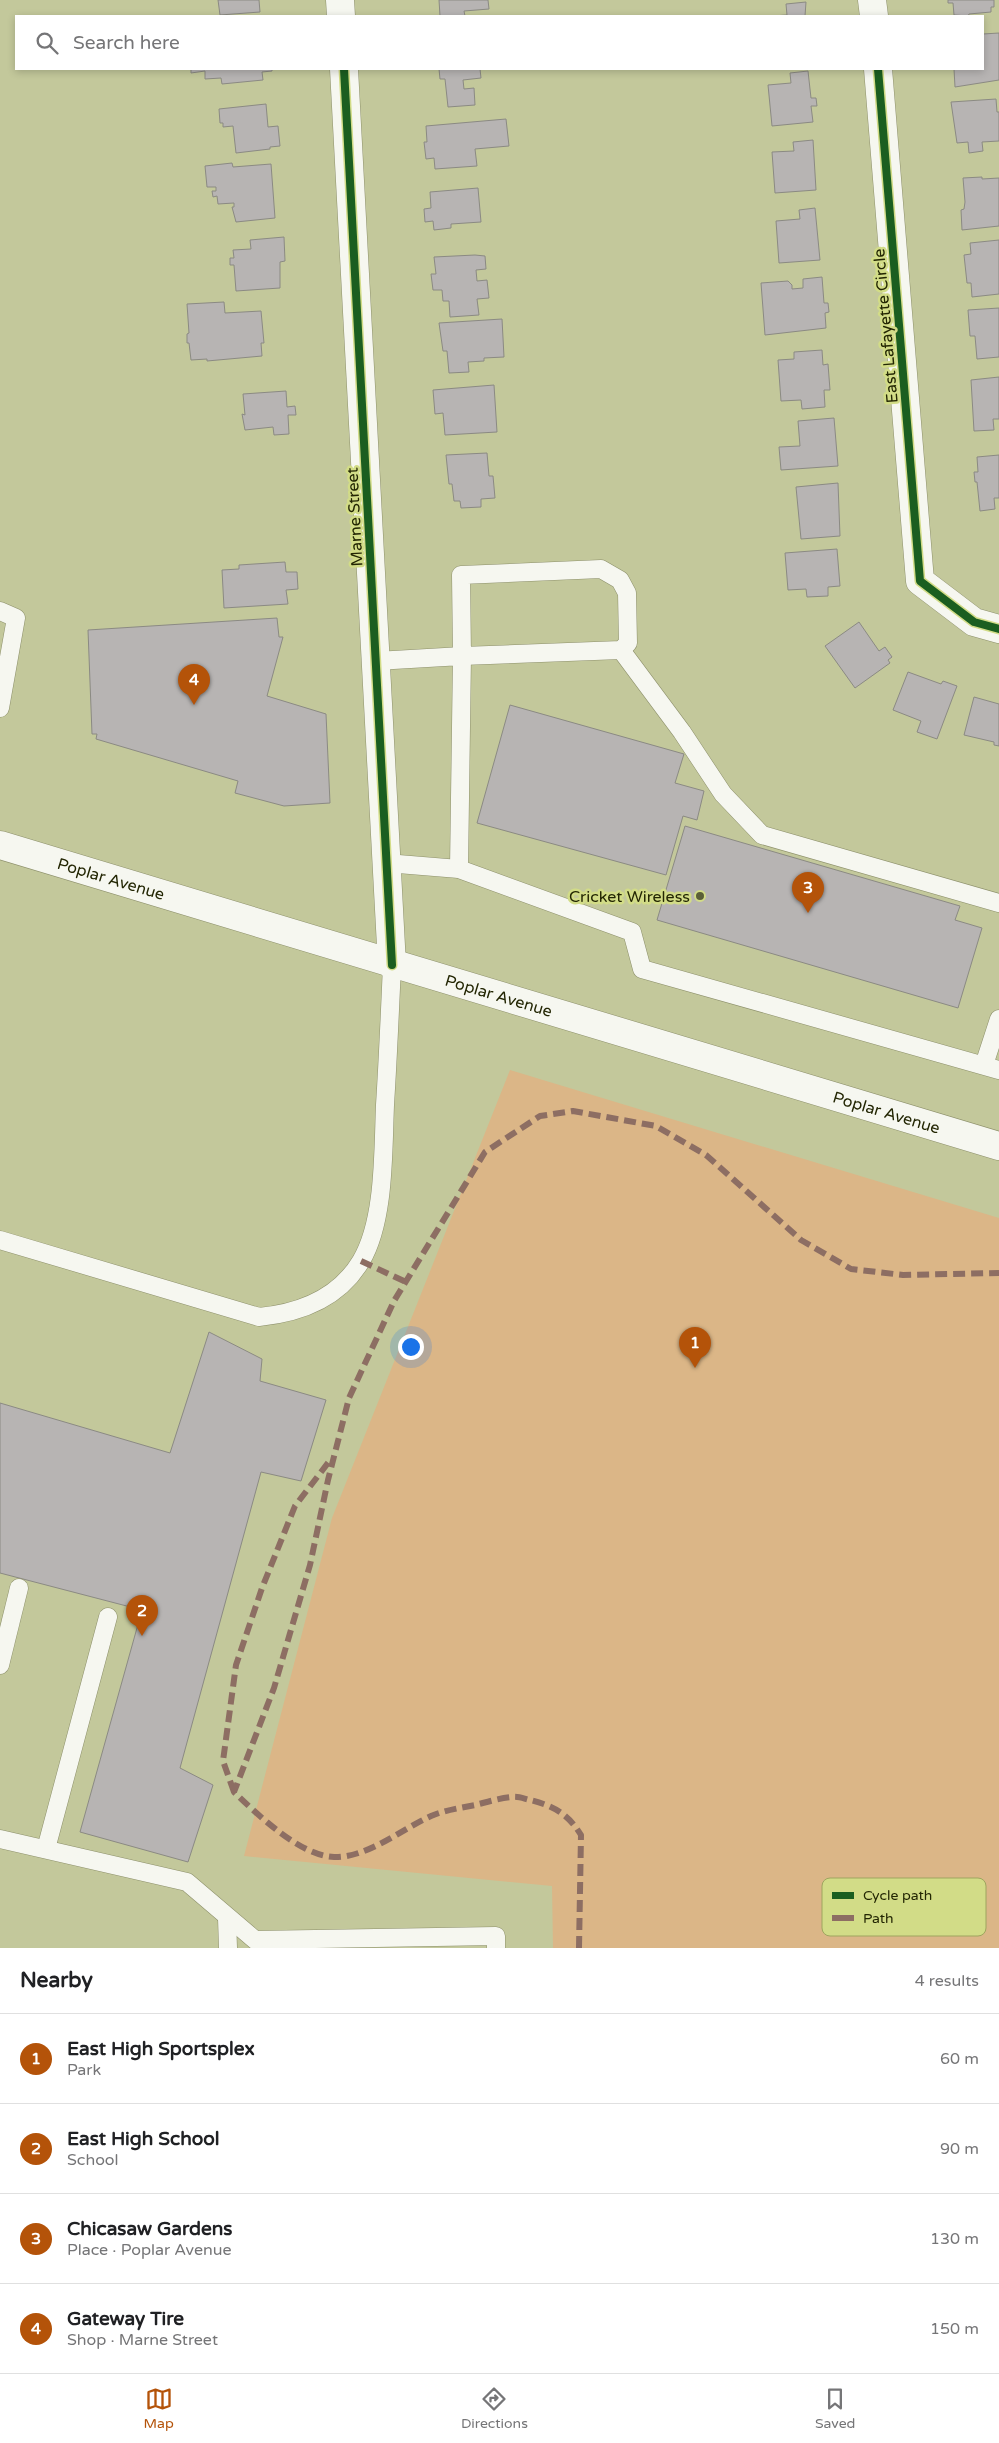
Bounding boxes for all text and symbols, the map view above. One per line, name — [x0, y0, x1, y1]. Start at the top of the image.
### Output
search box — [15, 15, 984, 70]
icon: search — [33, 29, 61, 57]
text: Search here — [73, 32, 180, 54]
street label: East Lafayette Circle — [869, 248, 903, 404]
street label: Marne Street — [342, 467, 368, 567]
pin: 4 — [178, 664, 210, 705]
street label: Poplar Avenue — [55, 854, 167, 905]
pin: 3 — [792, 872, 824, 913]
place label: Cricket Wireless — [569, 887, 690, 907]
marker: Cricket Wireless — [694, 890, 706, 902]
street label: Poplar Avenue — [443, 971, 555, 1022]
street label: Poplar Avenue — [830, 1088, 942, 1139]
pin: 1 — [679, 1327, 711, 1368]
your location — [398, 1334, 424, 1360]
pin: 2 — [126, 1595, 158, 1636]
legend — [822, 1878, 986, 1936]
text: Cycle path — [863, 1887, 932, 1904]
text: Path — [863, 1910, 894, 1927]
text: Nearby — [20, 1968, 93, 1993]
text: 4 results — [915, 1971, 979, 1991]
text: East High Sportsplex — [67, 2038, 255, 2060]
text: 1 — [31, 2049, 41, 2069]
text: 60 m — [940, 2049, 979, 2069]
text: Park — [67, 2060, 101, 2080]
text: East High School — [67, 2128, 220, 2150]
text: 2 — [31, 2139, 41, 2159]
text: 90 m — [940, 2139, 979, 2159]
text: School — [67, 2150, 119, 2170]
text: Chicasaw Gardens — [67, 2218, 232, 2240]
text: 3 — [31, 2229, 41, 2249]
text: 130 m — [930, 2229, 979, 2249]
text: Place · Poplar Avenue — [67, 2240, 232, 2260]
text: Gateway Tire — [67, 2308, 184, 2330]
text: 4 — [31, 2319, 41, 2339]
text: 150 m — [930, 2319, 979, 2339]
text: Shop · Marne Street — [67, 2330, 218, 2350]
tab: Map — [144, 2385, 174, 2432]
tab: Directions — [461, 2385, 528, 2432]
tab: Saved — [815, 2385, 855, 2432]

